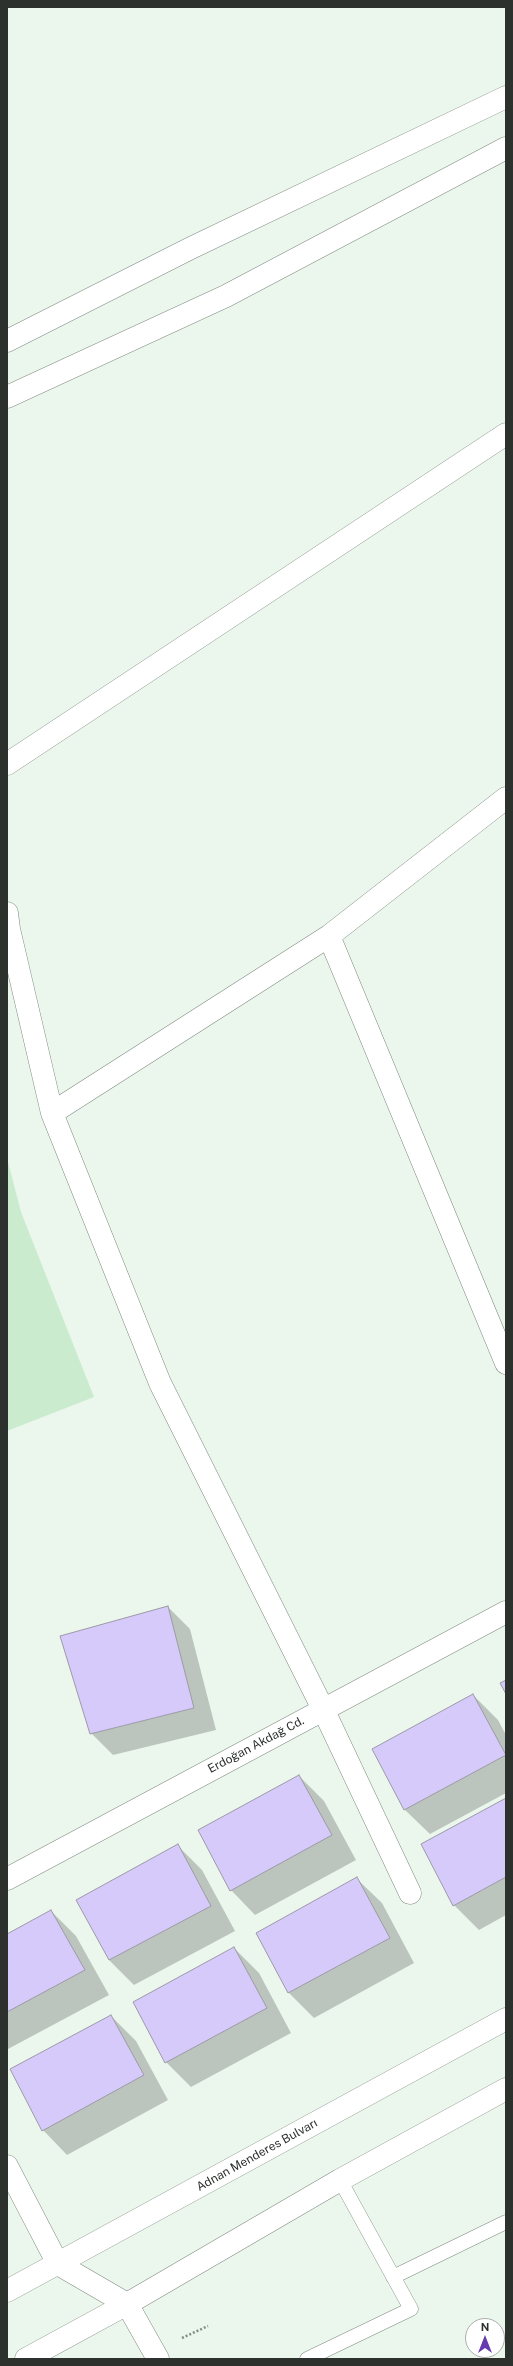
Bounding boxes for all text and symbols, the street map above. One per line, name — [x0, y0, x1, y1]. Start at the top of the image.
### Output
street label: Erdoğan Akdağ Cd. — [205, 1714, 307, 1776]
street label: Adnan Menderes Bulvarı — [194, 2116, 320, 2194]
north arrow — [465, 2318, 505, 2358]
text: N — [481, 2321, 489, 2333]

